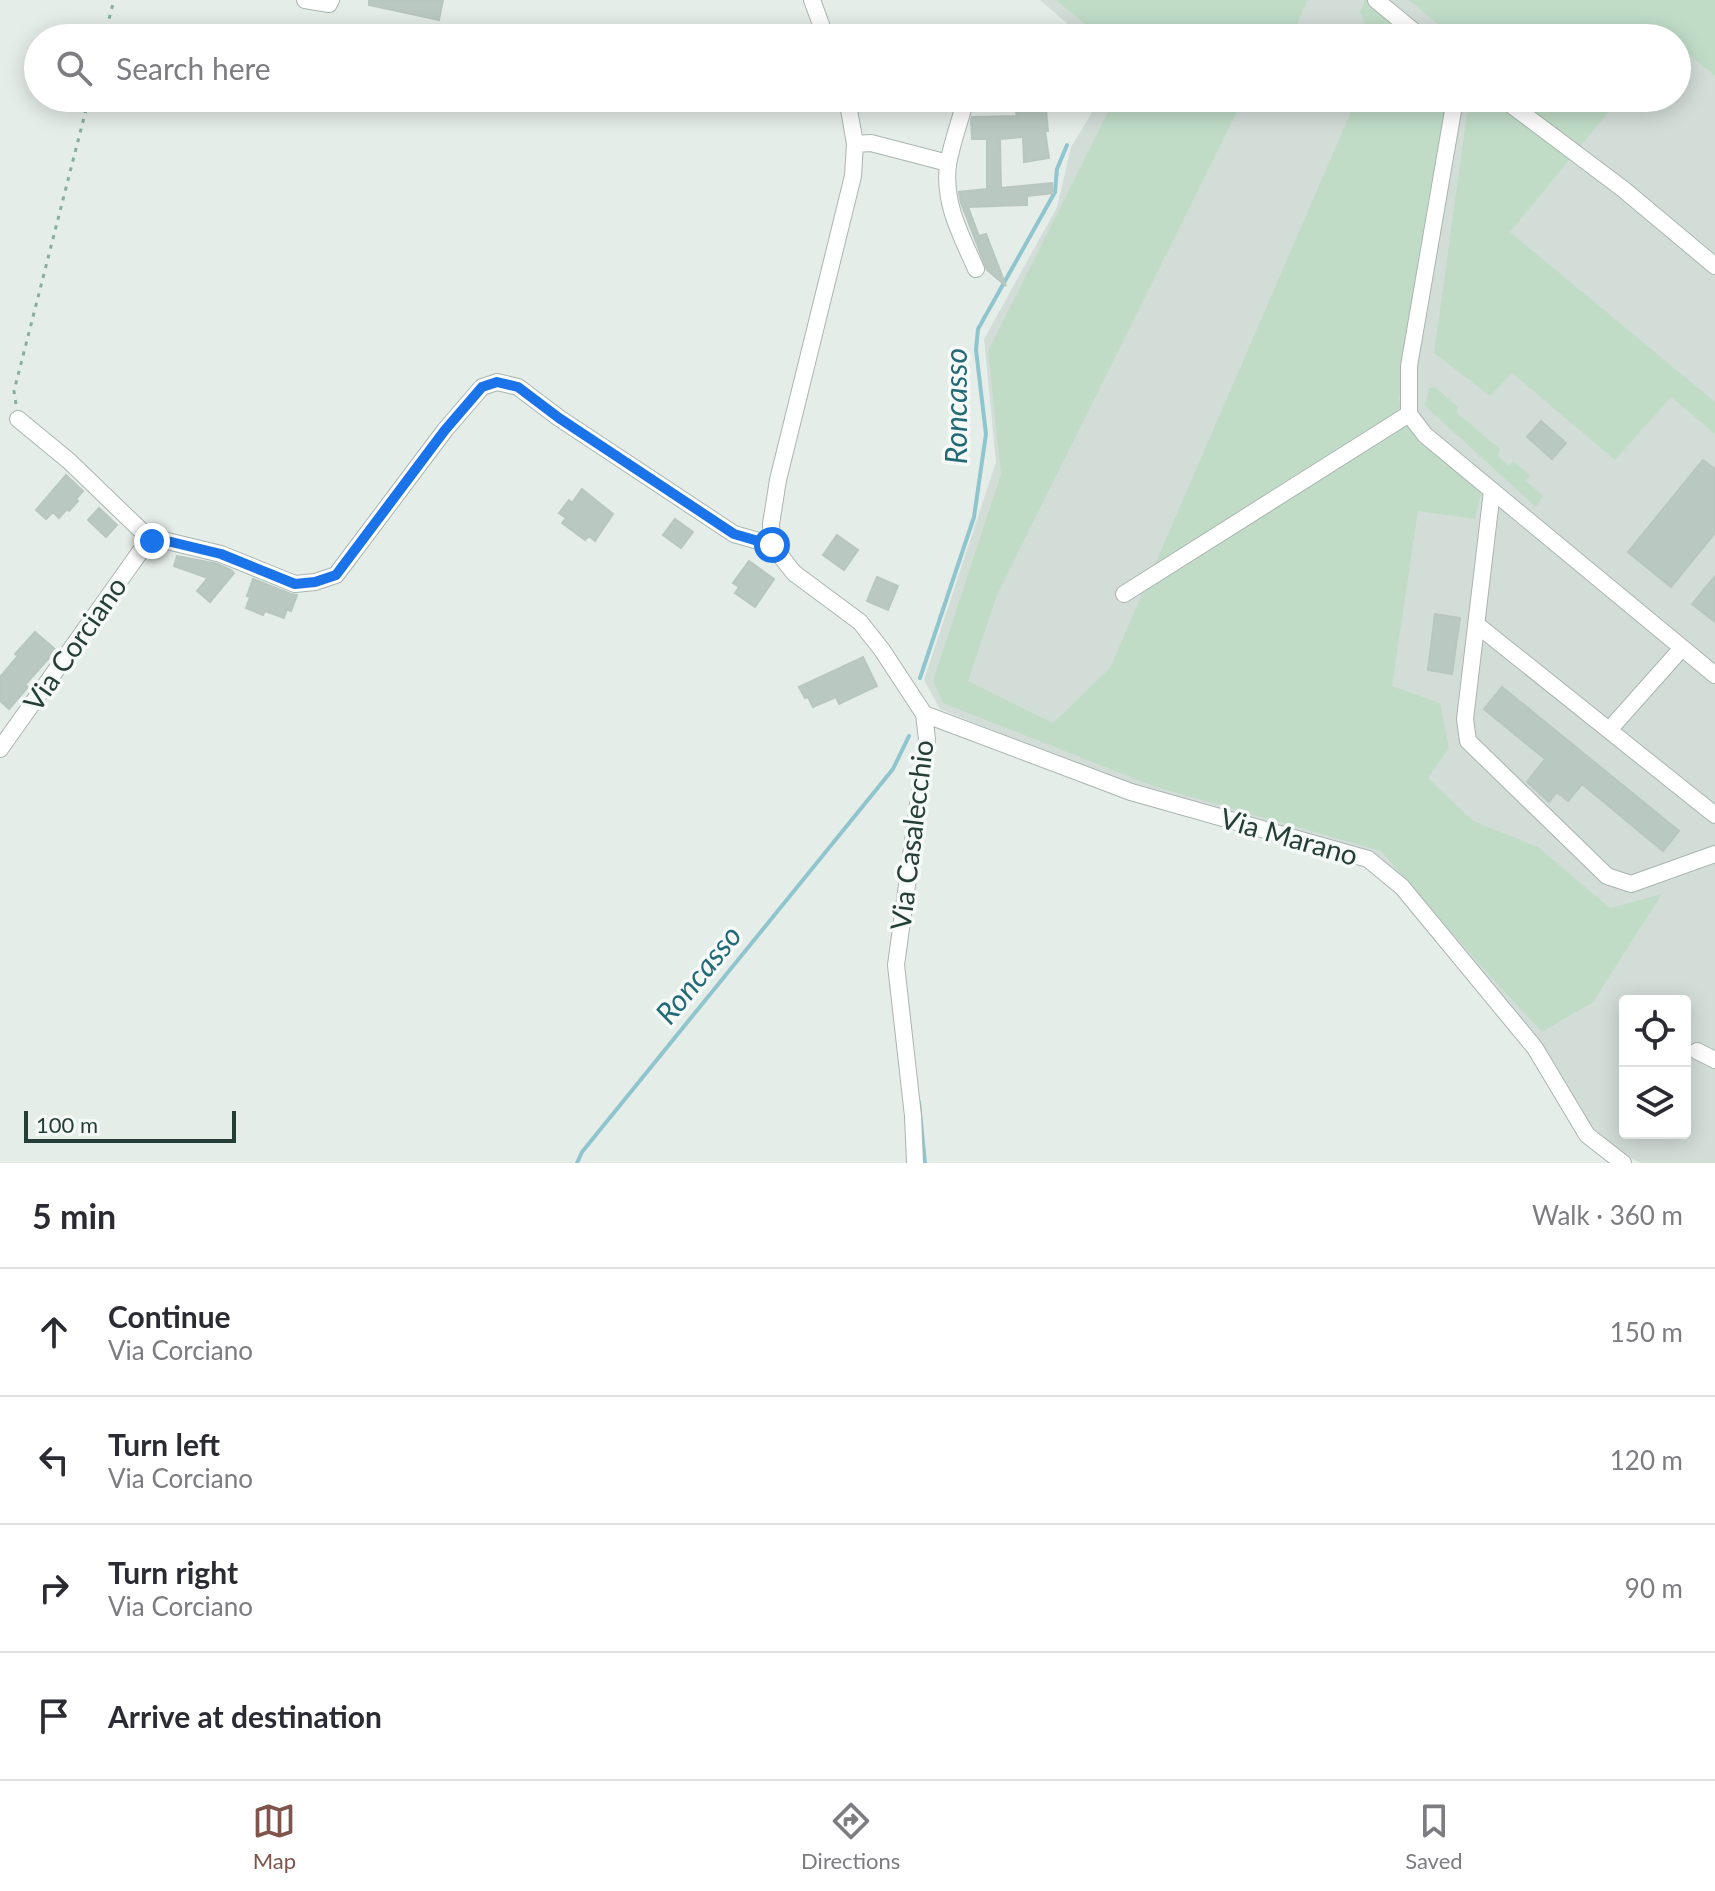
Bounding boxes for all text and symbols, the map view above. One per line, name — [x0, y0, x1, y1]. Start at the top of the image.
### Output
search box — [24, 24, 1691, 112]
icon: search — [52, 46, 96, 90]
text: Search here — [116, 50, 271, 86]
water label: Roncasso — [937, 348, 973, 464]
route end — [134, 523, 170, 559]
route start — [754, 527, 790, 563]
street label: Via Corciano — [15, 570, 133, 717]
street label: Via Casalecchio — [882, 738, 940, 932]
street label: Via Marano — [1217, 800, 1362, 872]
water label: Roncasso — [647, 917, 748, 1030]
map controls — [1619, 995, 1691, 1139]
button: locate — [1619, 995, 1691, 1067]
button: layers — [1619, 1067, 1691, 1139]
scale bar — [24, 1107, 236, 1143]
text: 100 m — [36, 1111, 98, 1138]
text: 5 min — [32, 1195, 116, 1236]
text: Walk · 360 m — [1532, 1199, 1683, 1231]
text: Continue — [108, 1298, 231, 1334]
icon: ahead — [32, 1310, 76, 1354]
text: 150 m — [1610, 1316, 1683, 1348]
text: Via Corciano — [108, 1334, 253, 1366]
text: Turn left — [108, 1426, 220, 1462]
icon: left — [32, 1438, 76, 1482]
text: 120 m — [1610, 1444, 1683, 1476]
text: Via Corciano — [108, 1462, 253, 1494]
text: Turn right — [108, 1554, 238, 1590]
icon: right — [32, 1566, 76, 1610]
text: 90 m — [1625, 1572, 1683, 1604]
text: Via Corciano — [108, 1590, 253, 1622]
icon: arrive — [32, 1694, 76, 1738]
text: Arrive at destination — [108, 1698, 382, 1734]
tab: Map — [252, 1799, 296, 1874]
tab: Directions — [801, 1799, 900, 1874]
tab: Saved — [1405, 1799, 1463, 1874]

